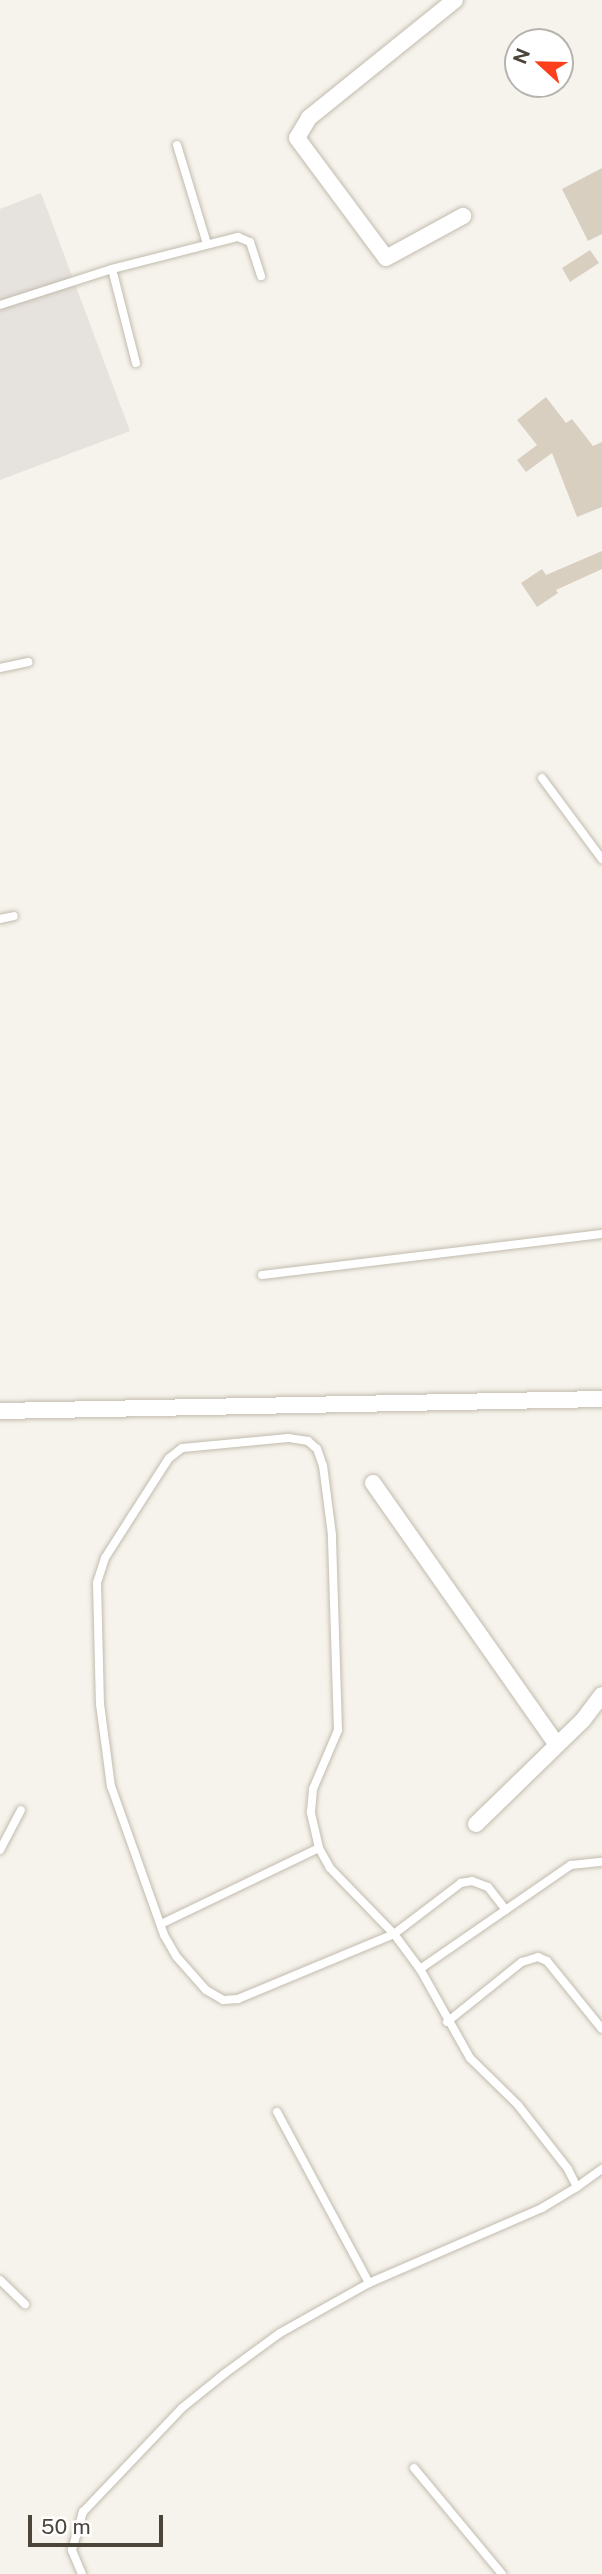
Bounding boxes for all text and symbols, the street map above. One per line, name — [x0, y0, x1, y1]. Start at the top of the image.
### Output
north arrow — [504, 28, 574, 98]
text: N — [508, 45, 534, 67]
scale bar — [32, 2500, 166, 2544]
text: 50 m — [41, 2514, 91, 2539]

